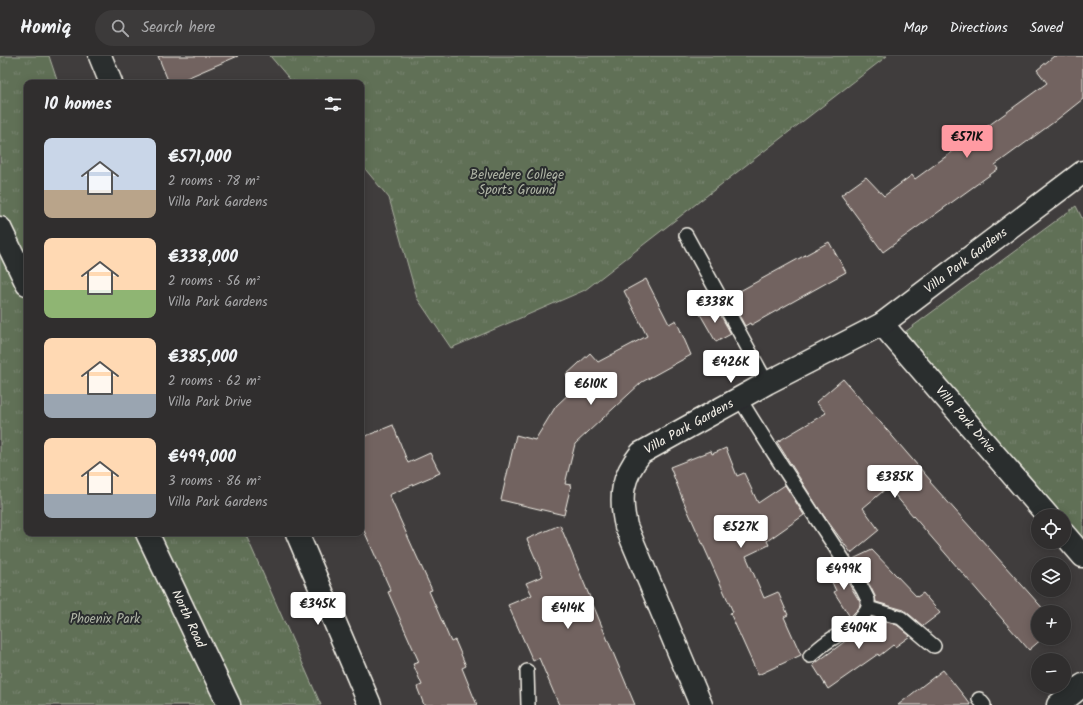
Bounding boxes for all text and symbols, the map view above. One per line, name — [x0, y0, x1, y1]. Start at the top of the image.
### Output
search box — [95, 10, 375, 46]
text: Homiq — [20, 13, 71, 43]
text: Search here — [141, 16, 215, 40]
icon: search — [109, 17, 131, 39]
text: Map — [903, 17, 928, 39]
text: Directions — [950, 17, 1008, 39]
text: Saved — [1030, 17, 1063, 39]
text: 10 homes — [44, 91, 112, 118]
icon: filters — [322, 93, 344, 115]
pin: €571K — [939, 125, 995, 159]
text: €571K — [951, 127, 983, 148]
text: €571,000 — [168, 144, 231, 171]
icon: home — [76, 154, 124, 202]
park label: Belvedere College Sports Ground — [470, 165, 564, 201]
text: 2 rooms · 78 m² — [168, 171, 260, 192]
text: Villa Park Gardens — [168, 192, 268, 213]
street label: Villa Park Gardens — [920, 222, 1012, 299]
text: €338,000 — [168, 244, 238, 271]
icon: home — [76, 254, 124, 302]
text: 2 rooms · 56 m² — [168, 271, 260, 292]
pin: €338K — [687, 290, 743, 324]
text: Villa Park Gardens — [168, 292, 268, 313]
text: €338K — [696, 292, 734, 313]
text: €385,000 — [168, 344, 237, 371]
pin: €426K — [703, 350, 759, 384]
text: €426K — [712, 352, 750, 373]
icon: home — [76, 354, 124, 402]
text: 2 rooms · 62 m² — [168, 371, 261, 392]
pin: €610K — [563, 372, 619, 406]
text: €610K — [574, 374, 608, 395]
street label: Villa Park Drive — [930, 382, 1000, 459]
text: Villa Park Drive — [168, 392, 252, 413]
street label: Villa Park Gardens — [640, 393, 738, 460]
text: €499,000 — [168, 444, 236, 471]
icon: home — [76, 454, 124, 502]
pin: €385K — [867, 465, 923, 499]
text: €385K — [876, 467, 914, 488]
text: 3 rooms · 86 m² — [168, 471, 261, 492]
text: Villa Park Gardens — [168, 492, 268, 513]
map controls — [1031, 509, 1071, 693]
button: locate — [1031, 509, 1071, 549]
pin: €527K — [713, 515, 769, 549]
text: €527K — [723, 517, 759, 538]
pin: €499K — [816, 557, 872, 591]
button: layers — [1031, 557, 1071, 597]
text: €499K — [826, 559, 862, 580]
street label: North Road — [165, 586, 211, 652]
pin: €345K — [290, 592, 346, 626]
text: €345K — [300, 594, 336, 615]
pin: €414K — [540, 596, 596, 630]
text: €414K — [551, 598, 585, 619]
button: + — [1031, 605, 1071, 645]
park label: Phoenix Park — [70, 609, 141, 630]
pin: €404K — [831, 616, 887, 650]
text: €404K — [841, 618, 877, 639]
button: − — [1031, 653, 1071, 693]

